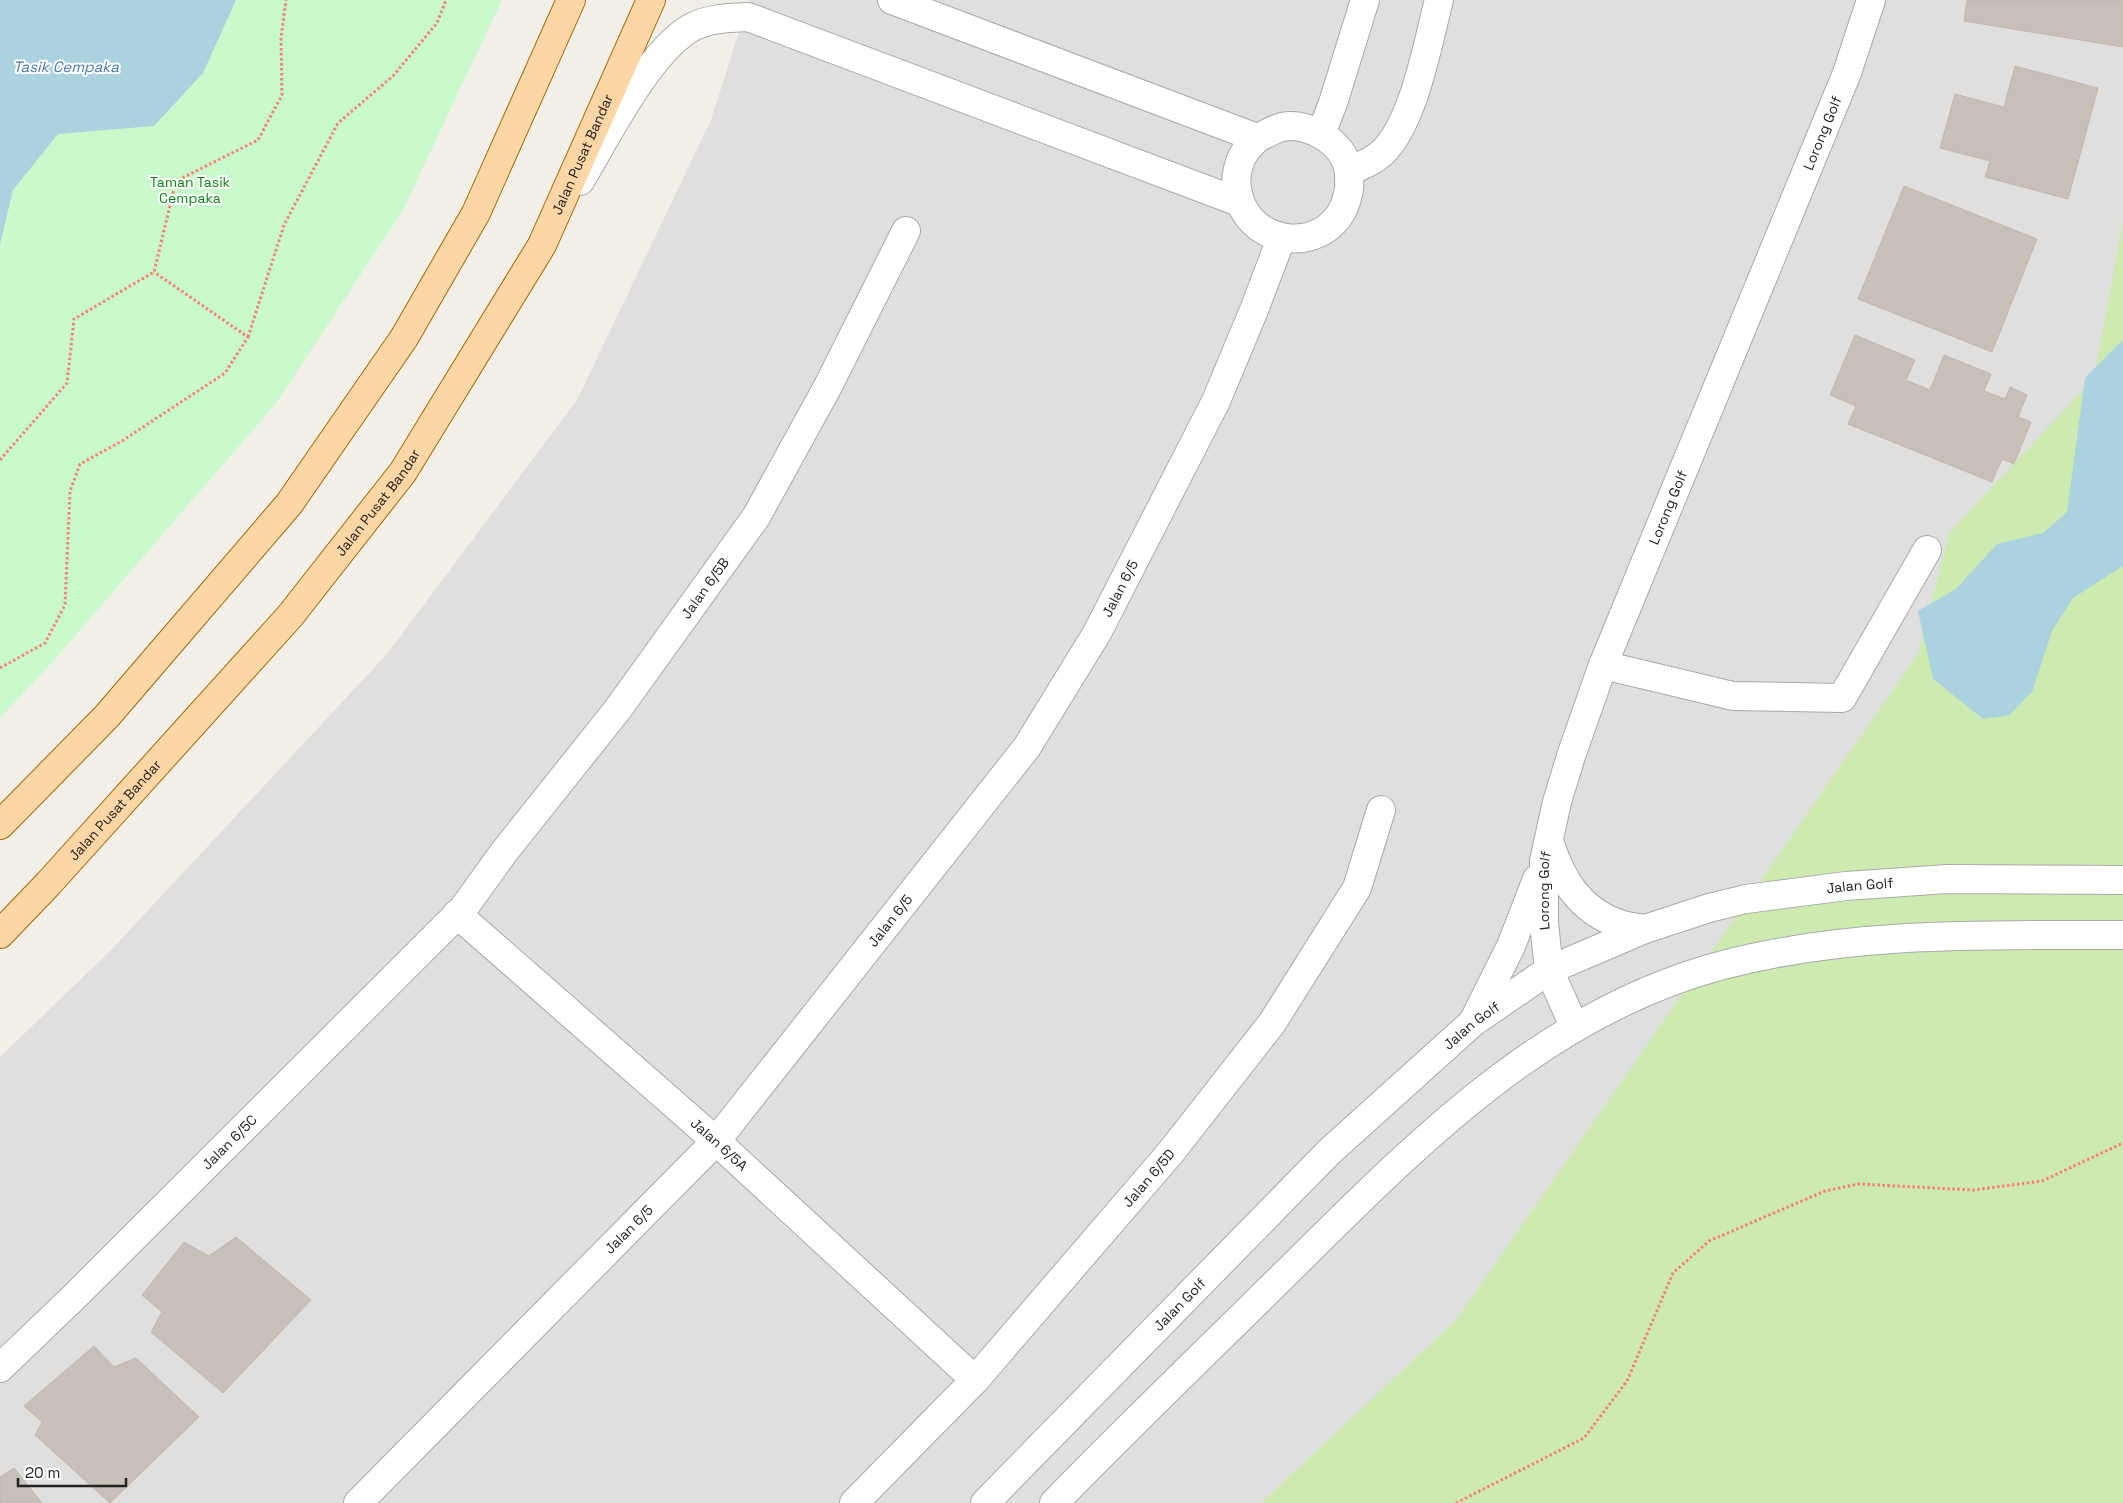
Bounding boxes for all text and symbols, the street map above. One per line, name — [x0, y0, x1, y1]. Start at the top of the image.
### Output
water label: Tasik Cempaka — [13, 57, 119, 76]
street label: Jalan Pusat Bandar — [548, 91, 617, 217]
street label: Lorong Golf — [1799, 93, 1846, 173]
park label: Taman Tasik Cempaka — [150, 173, 231, 207]
street label: Jalan Pusat Bandar — [331, 445, 424, 560]
street label: Lorong Golf — [1645, 468, 1691, 547]
street label: Jalan 6/5B — [677, 554, 733, 622]
street label: Jalan 6/5 — [1098, 557, 1142, 620]
street label: Jalan Pusat Bandar — [65, 756, 165, 864]
street label: Lorong Golf — [1535, 850, 1555, 931]
street label: Jalan Golf — [1825, 874, 1894, 897]
street label: Jalan 6/5 — [864, 891, 916, 950]
street label: Jalan Golf — [1439, 998, 1503, 1054]
street label: Jalan 6/5C — [198, 1111, 261, 1173]
street label: Jalan 6/5A — [687, 1114, 752, 1175]
street label: Jalan 6/5D — [1119, 1145, 1179, 1211]
street label: Jalan 6/5 — [601, 1201, 657, 1258]
street label: Jalan Golf — [1150, 1274, 1210, 1335]
scale bar — [18, 1456, 125, 1488]
text: 20 m — [25, 1463, 60, 1482]

